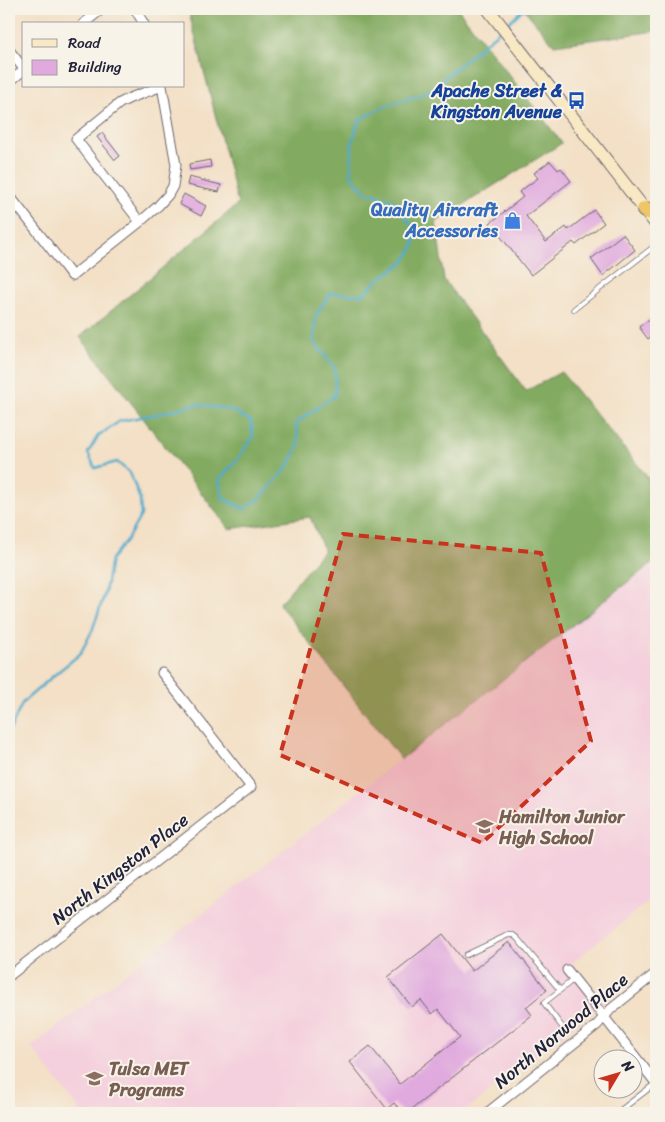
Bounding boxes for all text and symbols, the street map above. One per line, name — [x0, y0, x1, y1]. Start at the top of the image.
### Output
legend — [22, 22, 185, 88]
text: Road — [68, 30, 101, 56]
text: Building — [68, 54, 122, 80]
place label: Apache Street & Kingston Avenue — [430, 75, 563, 128]
bus stop icon: Apache Street & Kingston Avenue — [566, 91, 586, 111]
place label: Quality Aircraft Accessories — [371, 194, 499, 247]
shop icon: Quality Aircraft Accessories — [502, 210, 522, 230]
place label: Hamilton Junior High School — [498, 801, 626, 854]
street label: North Kingston Place — [44, 805, 196, 933]
school or university icon: Hamilton Junior High School — [475, 817, 495, 837]
street label: North Norwood Place — [490, 969, 632, 1093]
north arrow — [592, 1050, 642, 1100]
place label: Tulsa MET Programs — [109, 1053, 191, 1106]
school or university icon: Tulsa MET Programs — [85, 1069, 105, 1089]

